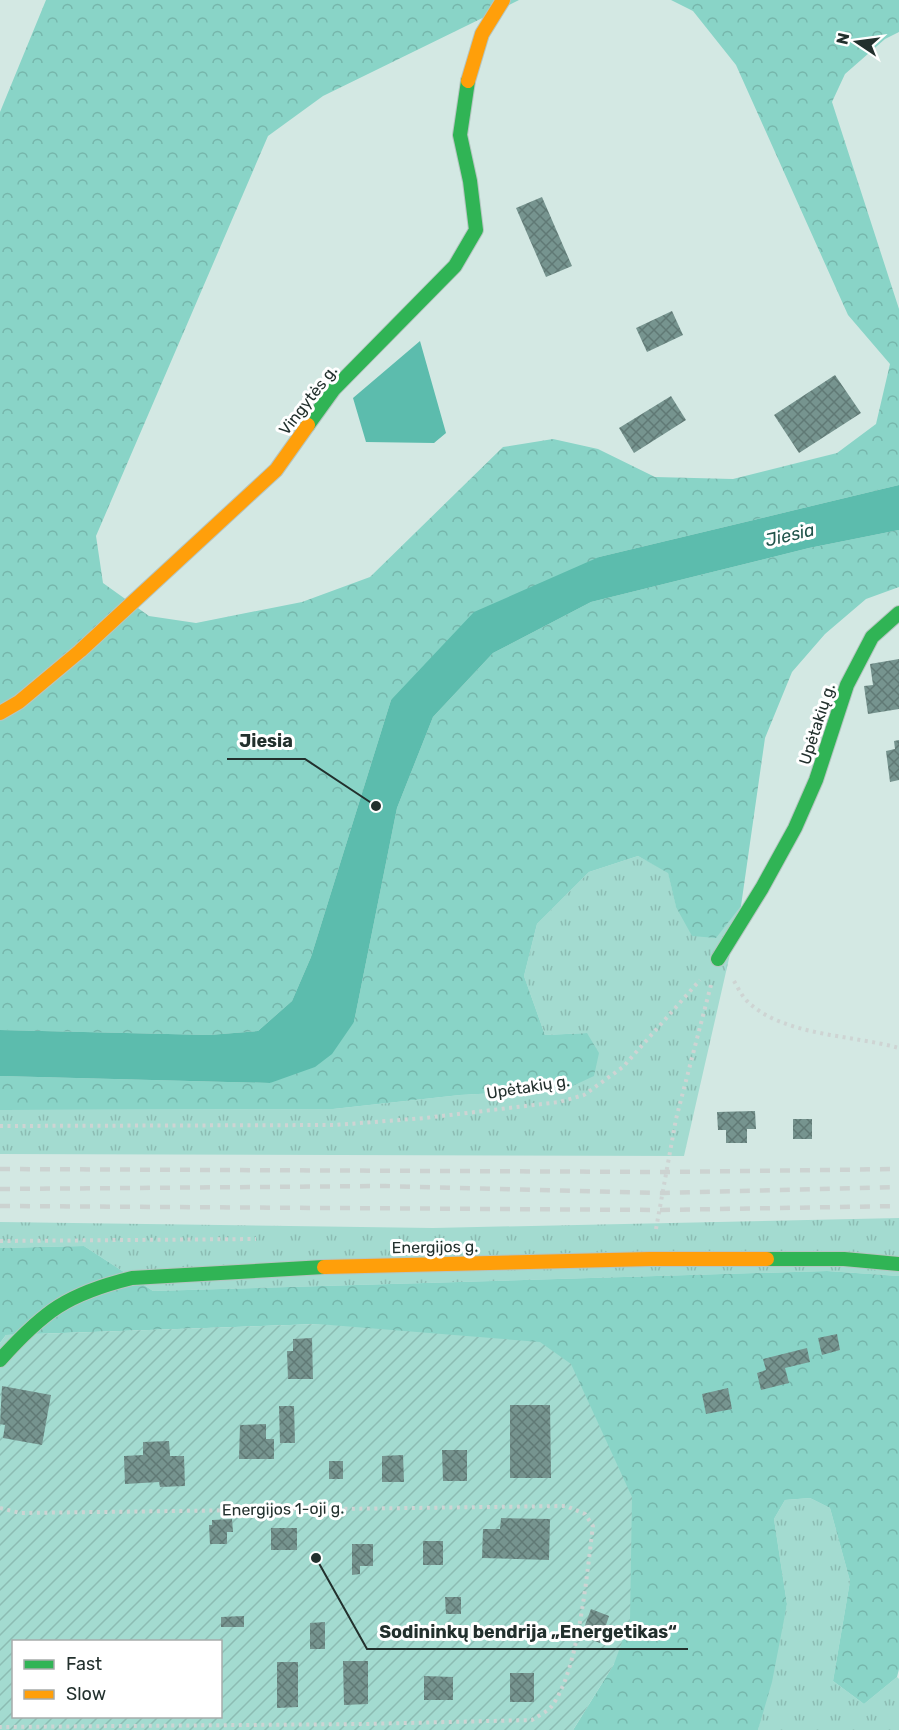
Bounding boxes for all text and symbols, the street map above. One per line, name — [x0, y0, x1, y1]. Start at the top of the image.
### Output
north arrow — [827, 12, 887, 72]
text: N — [832, 31, 853, 46]
street label: Vingytės g. — [275, 361, 341, 439]
water label: Jiesia — [763, 519, 817, 551]
street label: Upėtakių g. — [795, 681, 839, 767]
callout: Jiesia — [227, 723, 305, 759]
text: Jiesia — [239, 730, 293, 752]
street label: Upėtakių g. — [485, 1071, 571, 1103]
street label: Energijos g. — [392, 1237, 478, 1257]
street label: Energijos 1-oji g. — [222, 1498, 344, 1520]
callout: Sodininkų bendrija „Energetikas“ — [367, 1613, 688, 1649]
text: Sodininkų bendrija „Energetikas“ — [379, 1621, 677, 1643]
legend — [12, 1640, 222, 1718]
text: Fast — [66, 1653, 102, 1675]
text: Slow — [66, 1683, 106, 1705]

